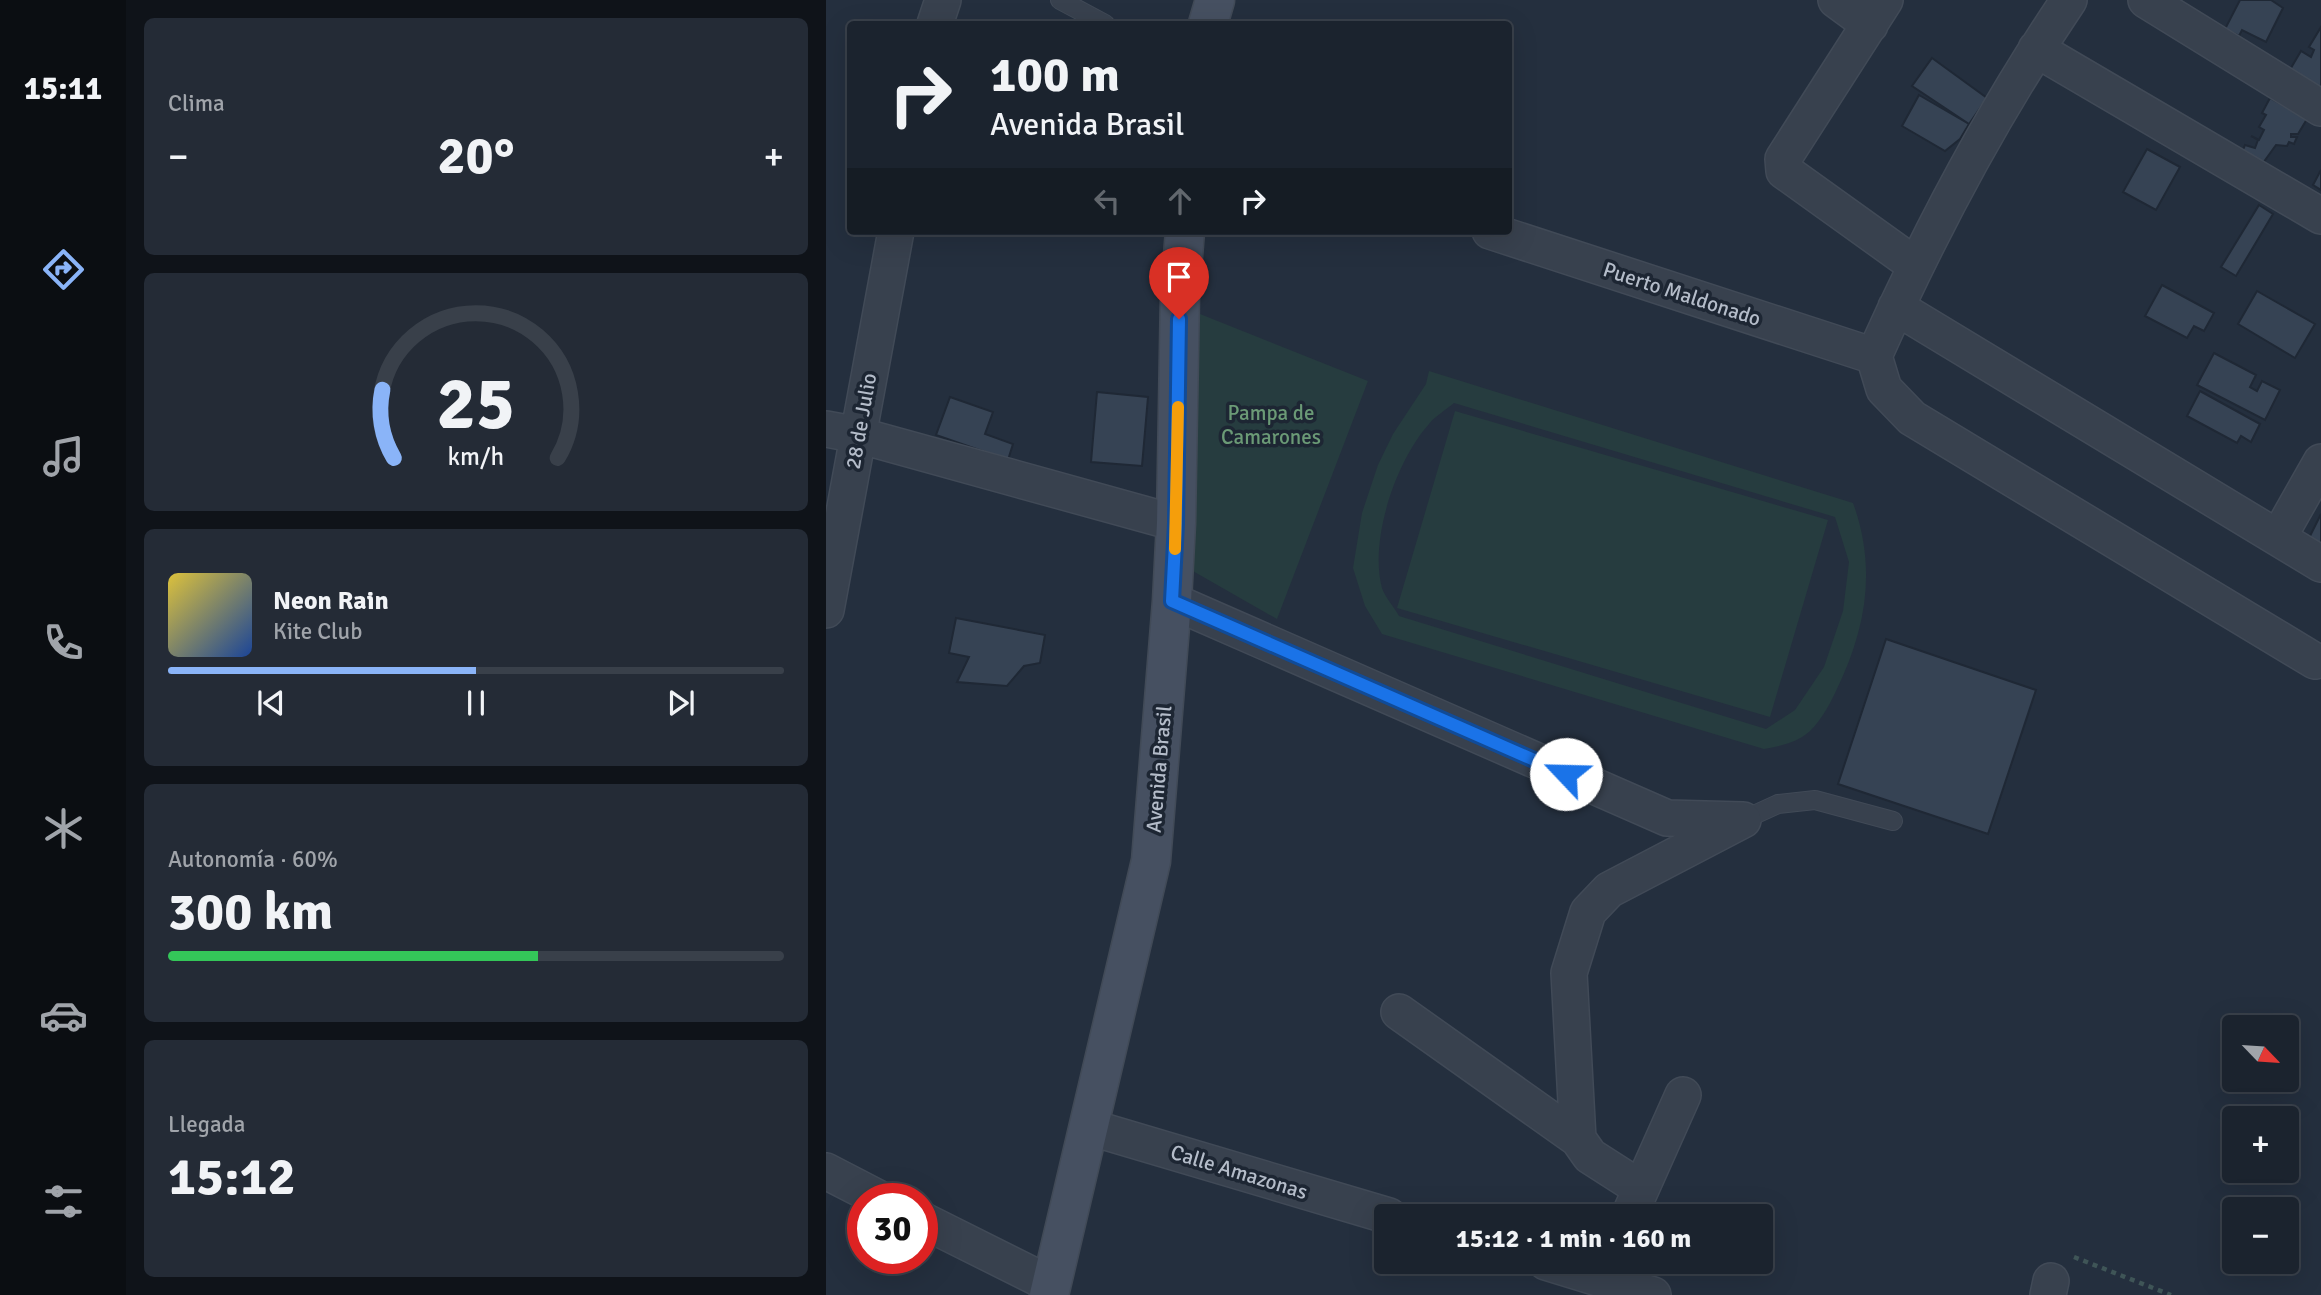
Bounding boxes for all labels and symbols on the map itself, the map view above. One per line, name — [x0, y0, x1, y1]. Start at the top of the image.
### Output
pin — [1149, 247, 1209, 319]
street label: Puerto Maldonado — [1600, 256, 1764, 332]
street label: 28 de Julio — [840, 371, 882, 471]
park label: Pampa de Camarones — [1221, 400, 1321, 450]
street label: Avenida Brasil — [1140, 704, 1178, 834]
position arrow — [1529, 737, 1603, 811]
north arrow — [2222, 1015, 2300, 1092]
street label: Calle Amazonas — [1167, 1139, 1311, 1205]
speed limit sign: 30 — [847, 1183, 938, 1274]

